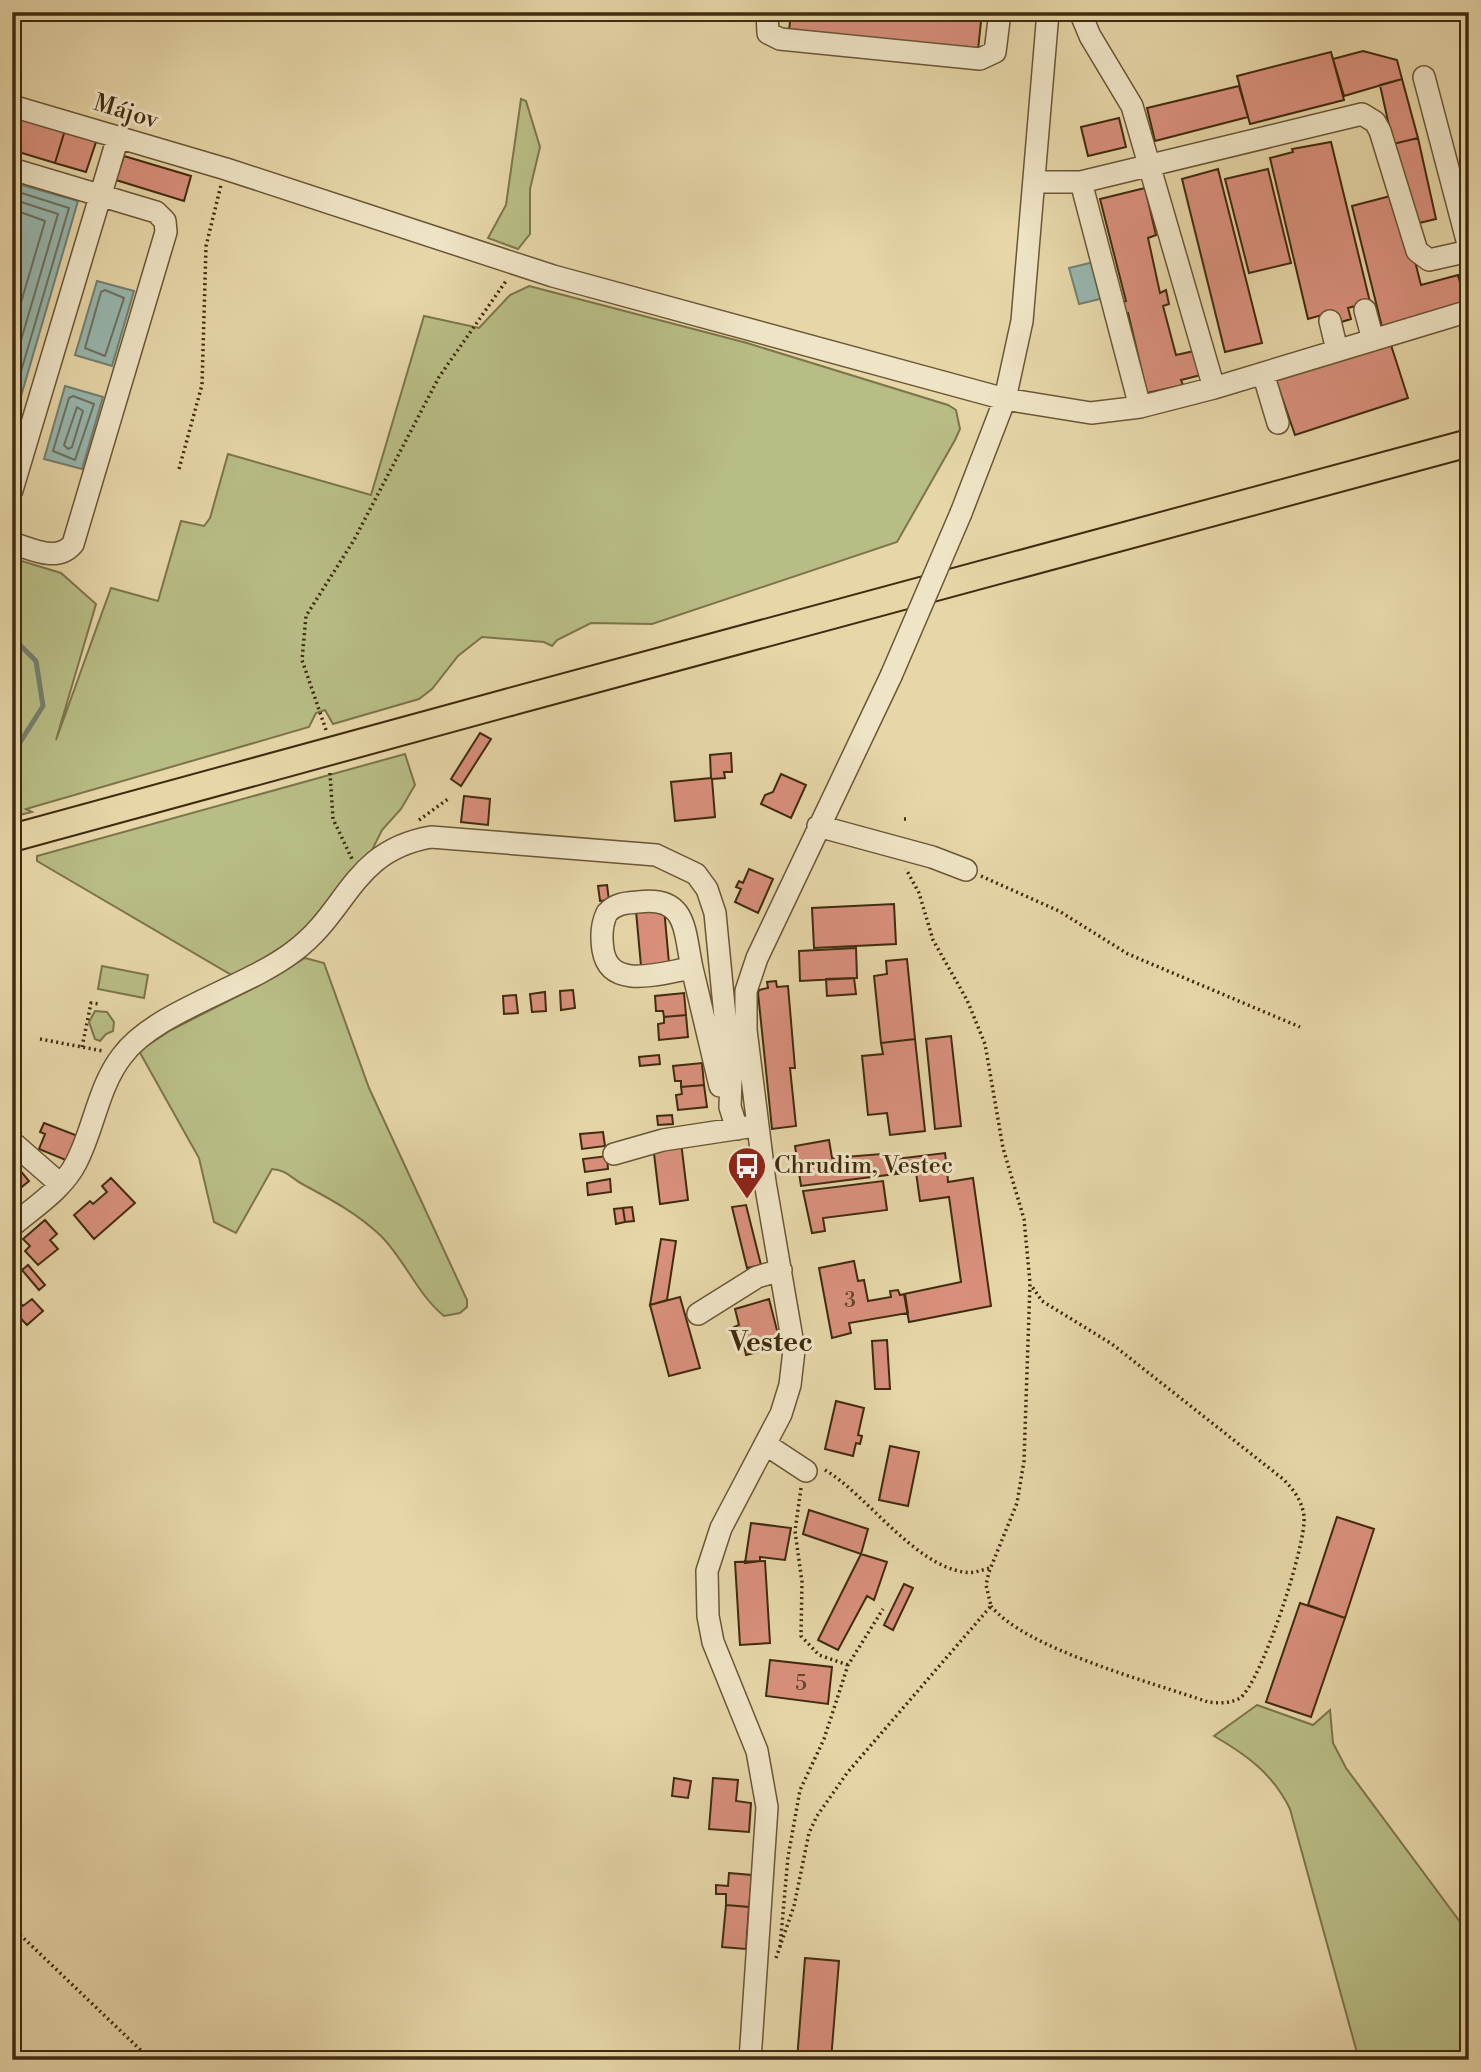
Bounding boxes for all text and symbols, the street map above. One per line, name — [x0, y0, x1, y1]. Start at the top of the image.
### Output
street label: Májov — [90, 88, 163, 136]
bus stop icon: Chrudim, Vestec — [726, 1145, 768, 1200]
place label: Chrudim, Vestec — [774, 1151, 953, 1181]
house number: 3 — [844, 1288, 856, 1314]
district label: Vestec — [728, 1325, 813, 1360]
house number: 5 — [795, 1671, 807, 1697]

